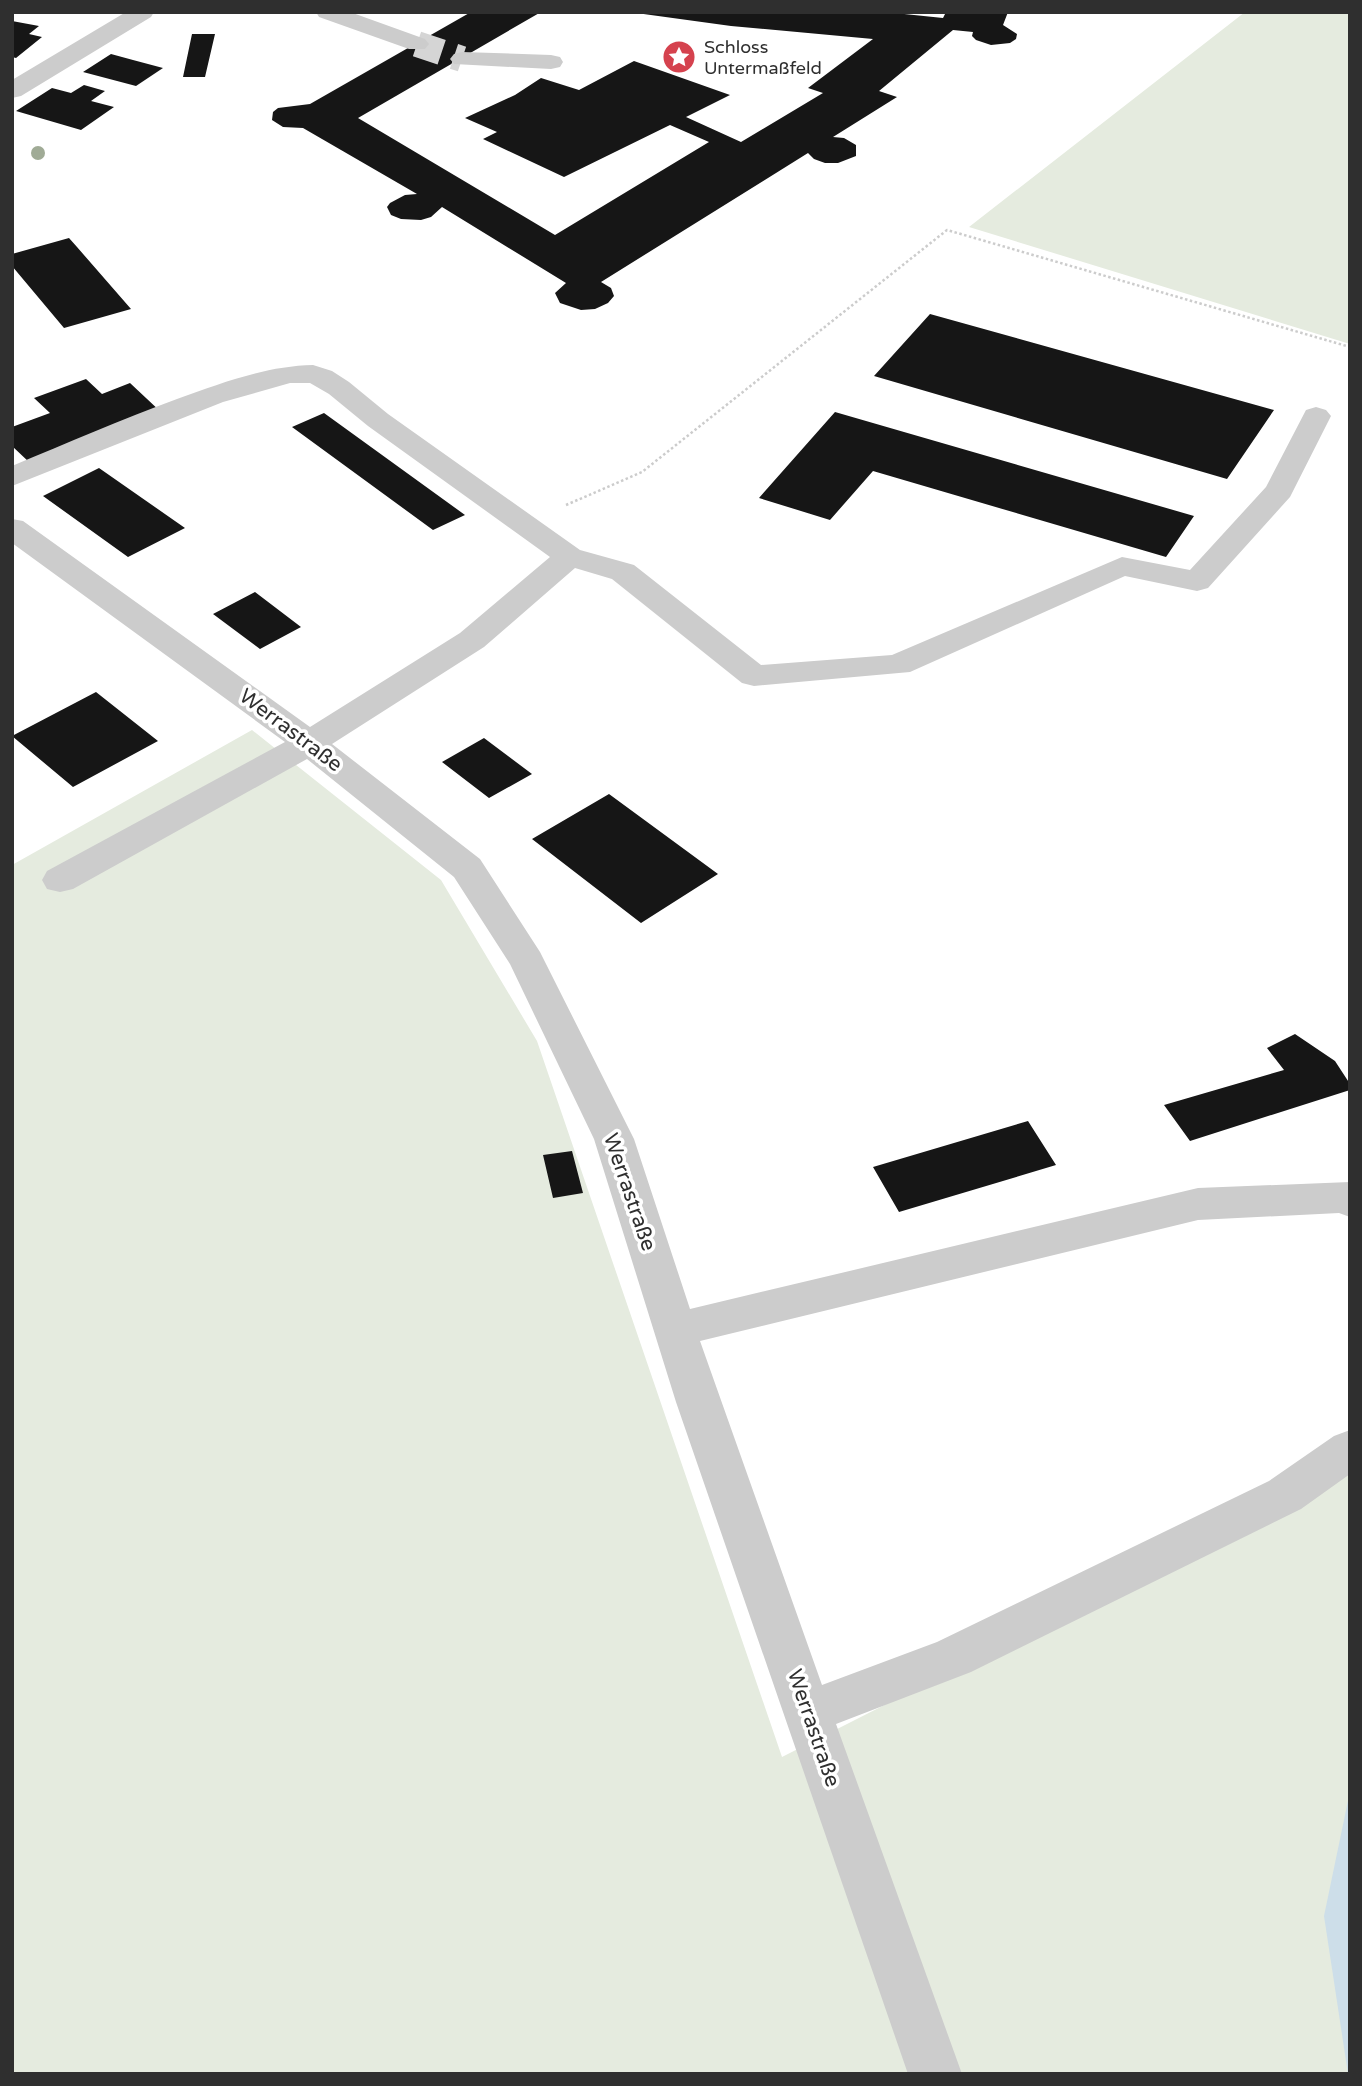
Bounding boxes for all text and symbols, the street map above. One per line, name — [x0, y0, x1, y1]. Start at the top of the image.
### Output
place label: Schloss Untermaßfeld — [704, 36, 822, 79]
place icon: Schloss Untermaßfeld — [660, 38, 698, 76]
street label: Werrastraße — [234, 684, 347, 777]
street label: Werrastraße — [598, 1130, 661, 1254]
street label: Werrastraße — [782, 1666, 845, 1790]

